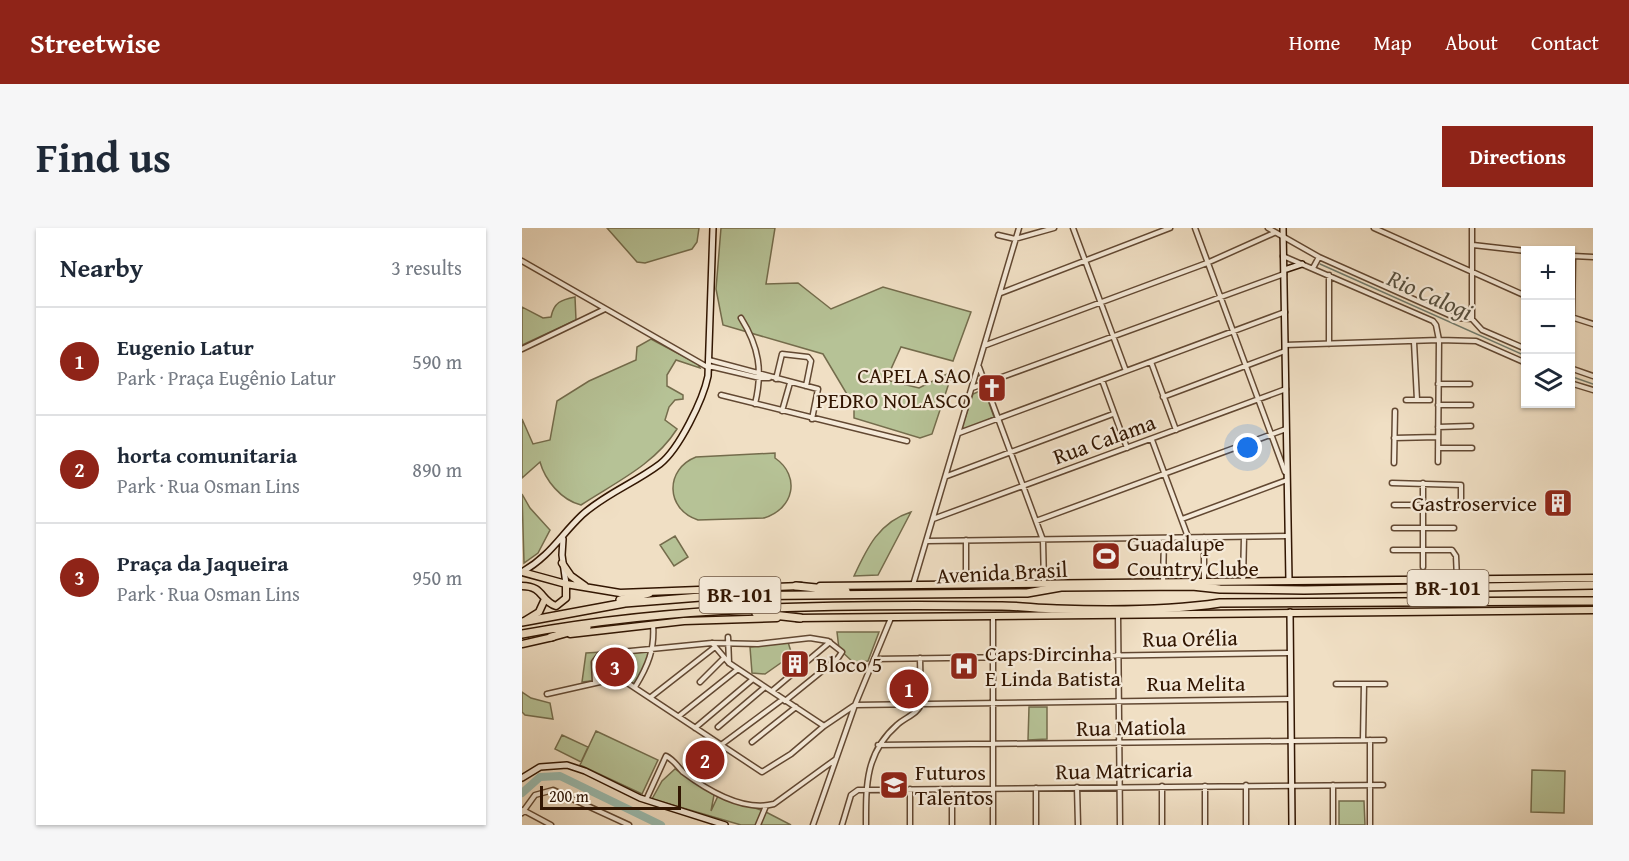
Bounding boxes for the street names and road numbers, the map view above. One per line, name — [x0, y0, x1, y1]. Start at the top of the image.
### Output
street label: Rua Calama — [1048, 405, 1160, 472]
street label: Avenida Brasil — [936, 553, 1068, 591]
road number: BR-101 — [1408, 570, 1488, 606]
road number: BR-101 — [700, 577, 780, 613]
street label: Rua Orélia — [1142, 621, 1239, 655]
street label: Rua Melita — [1147, 667, 1246, 699]
street label: Rua Matiola — [1076, 710, 1187, 744]
street label: Rua Matricaria — [1055, 753, 1193, 787]

